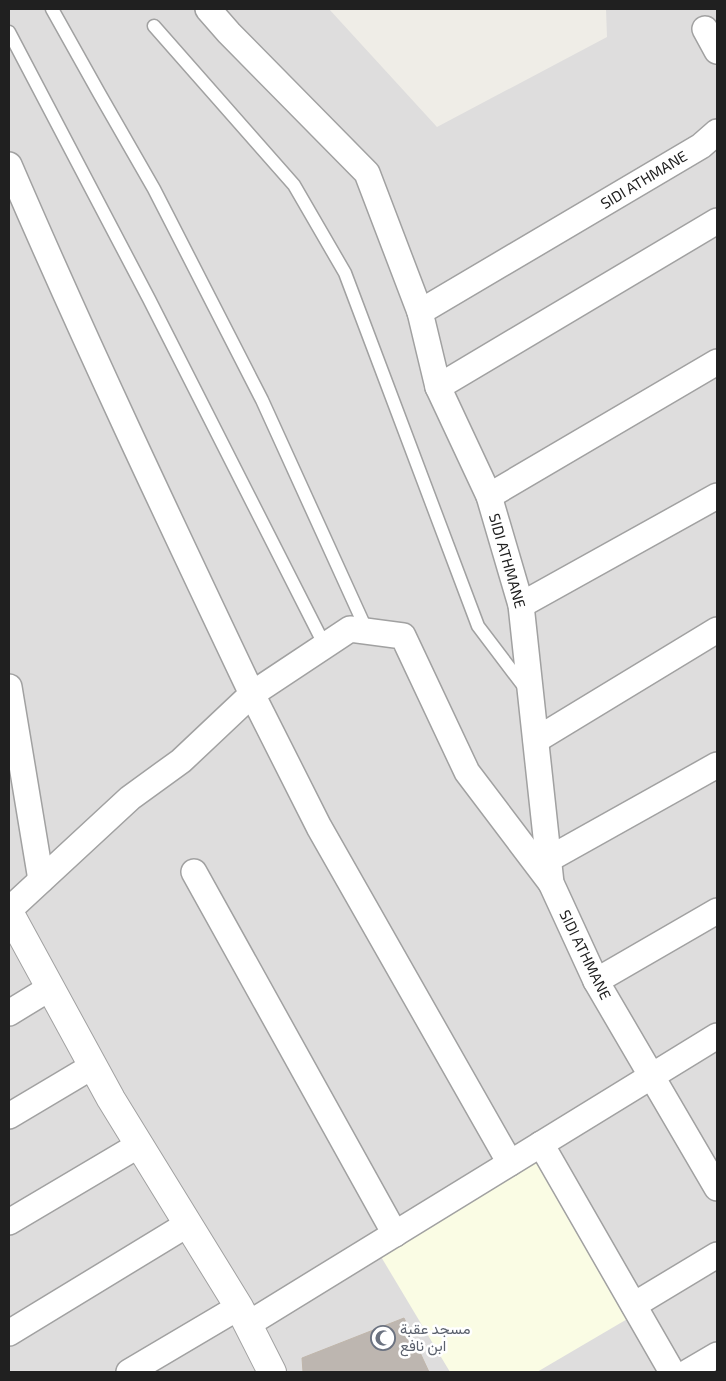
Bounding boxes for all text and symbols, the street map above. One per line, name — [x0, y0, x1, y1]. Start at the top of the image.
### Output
street label: SIDI ATHMANE — [597, 146, 690, 212]
street label: SIDI ATHMANE — [486, 511, 530, 610]
street label: SIDI ATHMANE — [556, 907, 615, 1002]
place label: مسجد عقبة ابن نافع — [400, 1319, 470, 1357]
mosque icon: مسجد عقبة ابن نافع — [370, 1325, 396, 1351]

